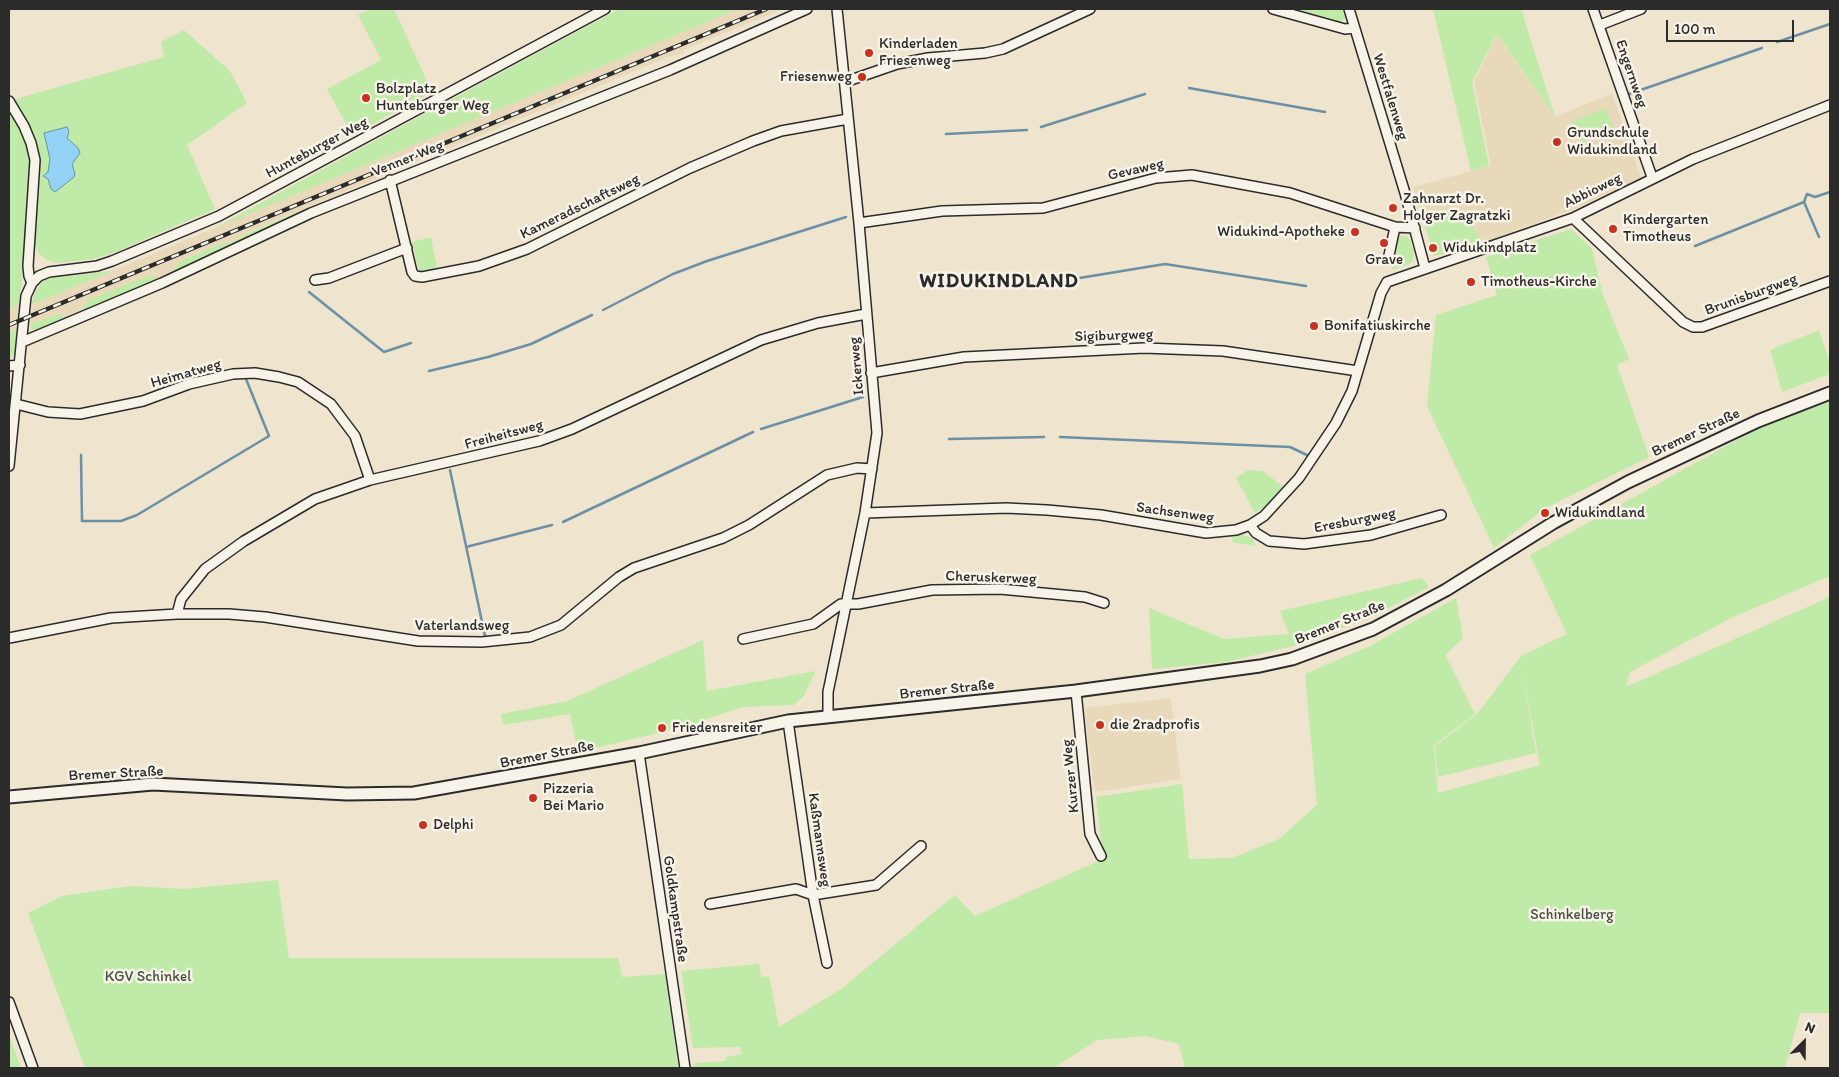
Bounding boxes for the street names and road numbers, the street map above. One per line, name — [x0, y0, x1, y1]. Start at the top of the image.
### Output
street label: Engernweg — [1611, 38, 1651, 110]
street label: Westfalenweg — [1368, 52, 1412, 142]
street label: Hunteburger Weg — [263, 113, 371, 183]
street label: Venner Weg — [370, 137, 446, 181]
street label: Gevaweg — [1106, 155, 1166, 185]
street label: Abbioweg — [1561, 169, 1625, 213]
street label: Kameradschaftsweg — [517, 170, 643, 244]
street label: Brunisburgweg — [1702, 270, 1800, 320]
street label: Sigiburgweg — [1074, 326, 1154, 346]
street label: Ickerweg — [845, 336, 869, 396]
street label: Heimatweg — [149, 355, 223, 393]
street label: Bremer Straße — [1649, 405, 1743, 461]
street label: Freiheitsweg — [463, 416, 545, 454]
street label: Sachsenweg — [1135, 499, 1215, 527]
street label: Eresburgweg — [1313, 504, 1397, 538]
street label: Cheruskerweg — [945, 567, 1037, 589]
street label: Bremer Straße — [1292, 597, 1388, 649]
street label: Vaterlandsweg — [415, 617, 509, 635]
street label: Bremer Straße — [899, 676, 995, 704]
street label: Bremer Straße — [499, 737, 595, 773]
street label: Kurzer Weg — [1058, 738, 1084, 814]
street label: Bremer Straße — [68, 763, 164, 785]
street label: Kaßmannsweg — [803, 792, 835, 888]
street label: Goldkampstraße — [659, 854, 691, 964]

